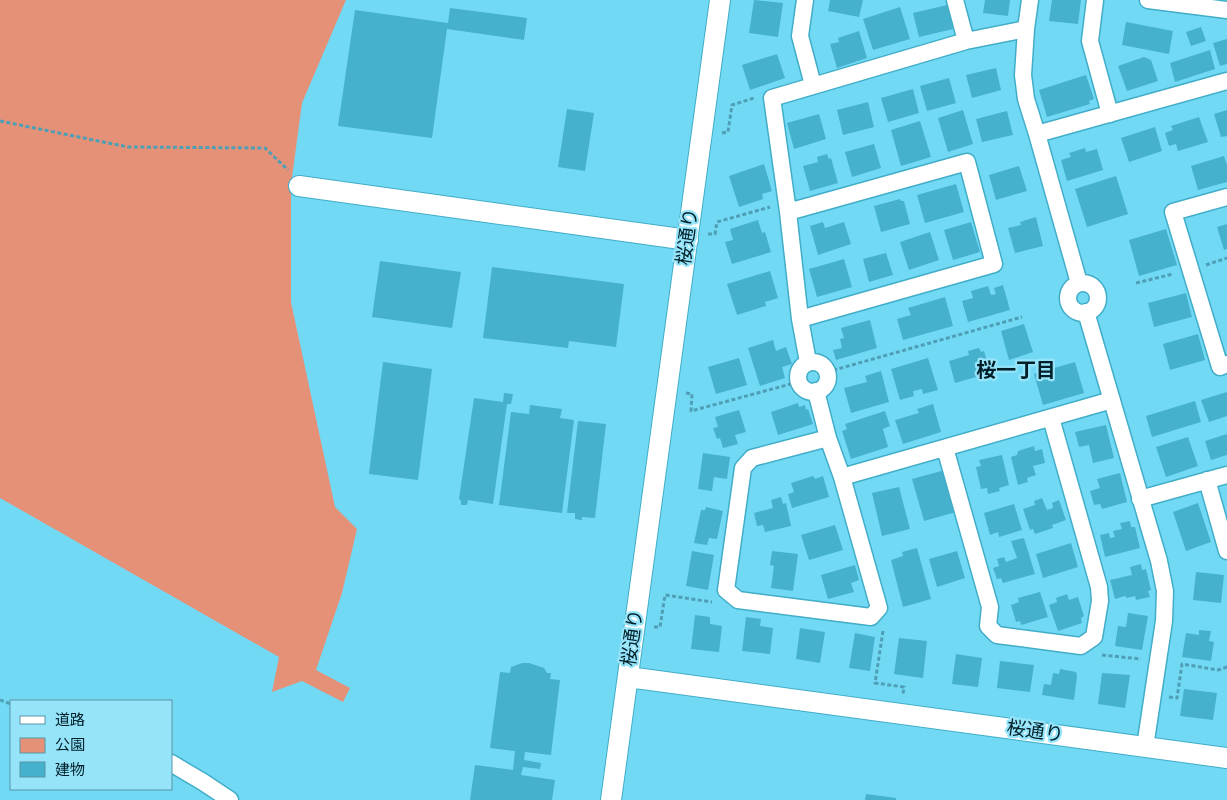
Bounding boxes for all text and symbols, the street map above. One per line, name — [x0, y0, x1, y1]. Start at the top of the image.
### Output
street label: 桜通り — [670, 207, 706, 267]
district label: 桜一丁目 — [976, 356, 1056, 386]
street label: 桜通り — [615, 608, 651, 668]
legend — [10, 700, 172, 790]
text: 道路 — [55, 709, 85, 732]
street label: 桜通り — [1005, 714, 1065, 750]
text: 公園 — [55, 734, 85, 757]
text: 建物 — [55, 759, 85, 782]

